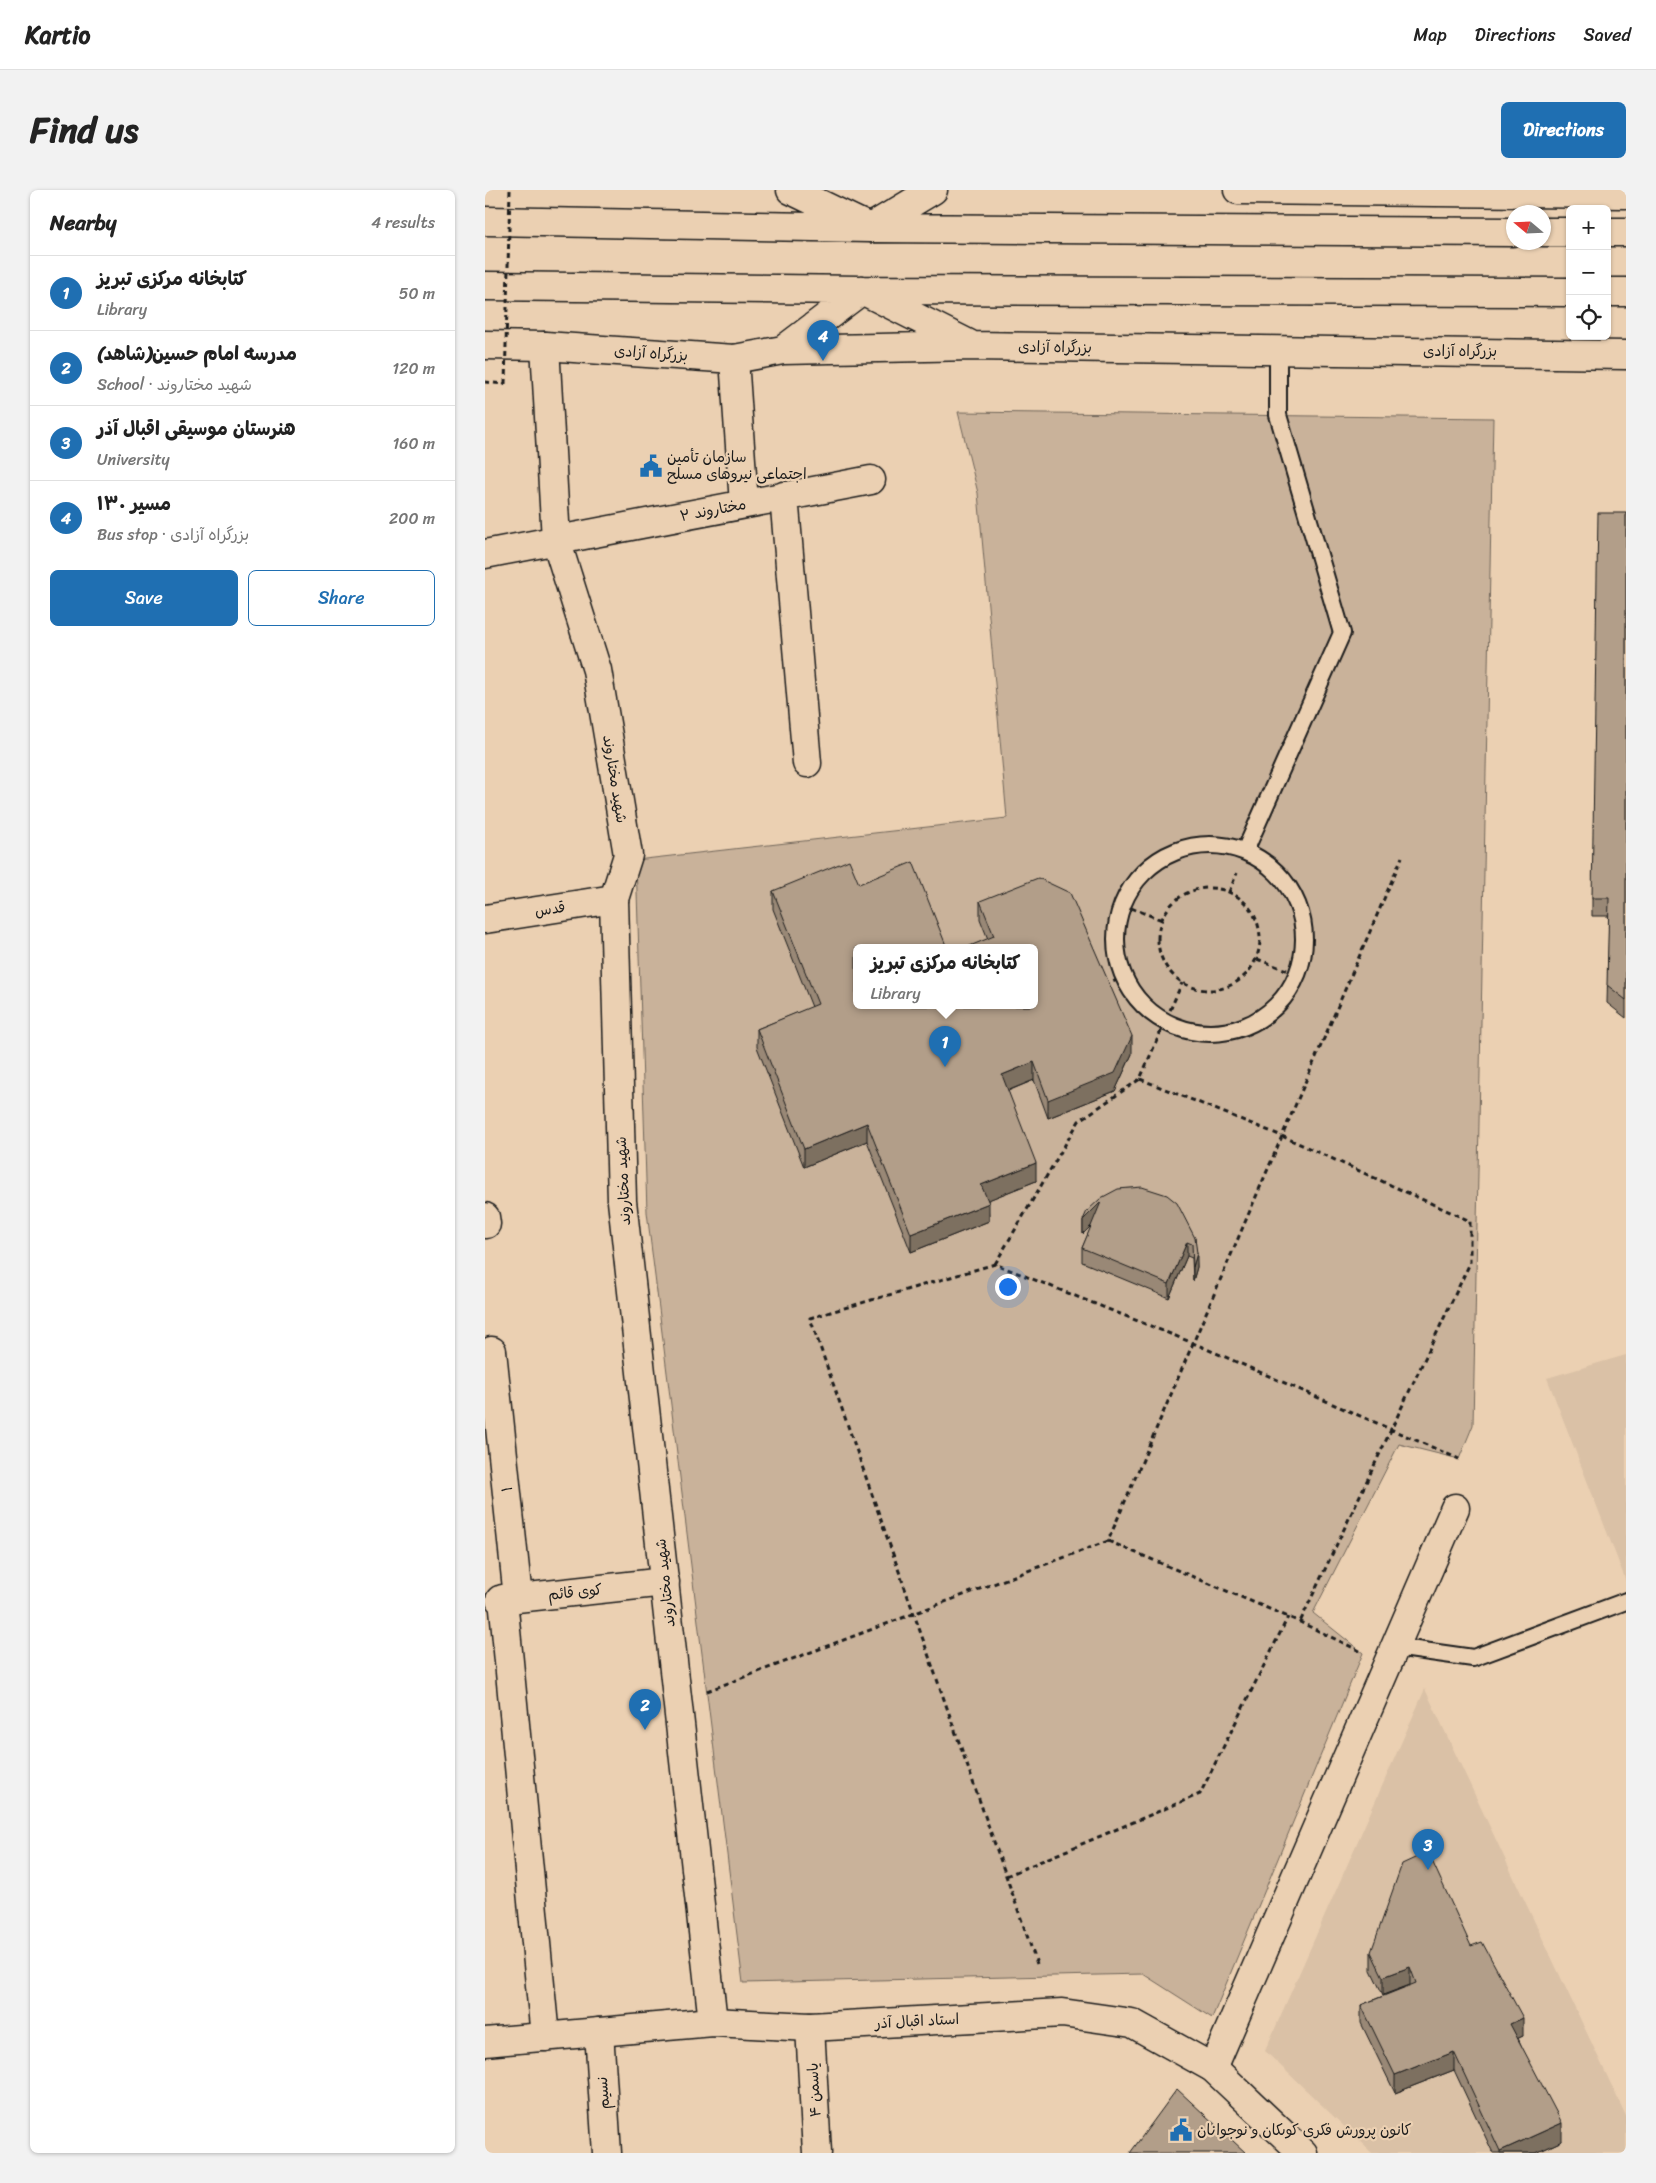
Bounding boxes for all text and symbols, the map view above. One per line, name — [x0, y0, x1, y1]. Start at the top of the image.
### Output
text: Kartio — [25, 14, 90, 56]
text: Map — [1414, 19, 1447, 51]
text: Directions — [1475, 19, 1556, 51]
text: Saved — [1584, 19, 1631, 51]
text: Find us — [30, 99, 138, 161]
button: Directions — [1501, 102, 1626, 158]
text: Nearby — [50, 204, 116, 242]
north arrow — [1506, 205, 1551, 250]
map controls — [1566, 205, 1611, 340]
button: + — [1566, 205, 1611, 250]
text: 4 results — [371, 208, 435, 237]
button: − — [1566, 250, 1611, 295]
text: کتابخانه مرکزى تبریز — [97, 262, 247, 295]
text: 1 — [63, 279, 69, 308]
text: 50 m — [399, 279, 435, 308]
text: Library — [97, 295, 147, 324]
button: locate — [1566, 295, 1611, 340]
pin: 4 — [807, 320, 839, 361]
street label: بزرگراه آزادی — [1018, 333, 1092, 361]
text: مدرسه امام حسین(شاهد) — [97, 337, 297, 370]
street label: بزرگراه آزادی — [613, 337, 689, 369]
street label: بزرگراه آزادی — [1423, 338, 1497, 364]
text: 2 — [61, 354, 71, 383]
text: 120 m — [392, 354, 435, 383]
text: School · شهید مختاروند — [97, 370, 252, 399]
text: هنرستان موسیقی اقبال آذر — [97, 412, 296, 445]
text: 3 — [62, 429, 70, 458]
text: 160 m — [392, 429, 435, 458]
place label: سازمان تأمین اجتماعی نیروهای مسلح — [667, 444, 807, 487]
text: University — [97, 445, 170, 474]
public building icon: سازمان تأمین اجتماعی نیروهای مسلح — [638, 453, 664, 479]
text: مسیر ۱۳۰ — [97, 487, 171, 520]
street label: مختاروند ۲ — [678, 491, 748, 529]
text: 4 — [61, 504, 71, 533]
text: 200 m — [389, 504, 435, 533]
text: Bus stop · بزرگراه آزادی — [97, 520, 249, 549]
button: Save — [50, 570, 238, 626]
button: Share — [248, 570, 435, 626]
street label: شهید مختاروند — [595, 733, 635, 825]
street label: قدس — [533, 894, 567, 924]
popup — [853, 944, 1038, 1009]
text: کتابخانه مرکزى تبریز — [870, 946, 1021, 979]
text: Library — [870, 979, 921, 1008]
pin: 1 — [929, 1026, 961, 1067]
street label: شهید مختاروند — [608, 1136, 638, 1226]
your location — [995, 1274, 1021, 1300]
street label: ۱ — [494, 1485, 520, 1493]
street label: شهید مختاروند — [647, 1537, 683, 1629]
street label: کوی قائم — [546, 1576, 604, 1608]
pin: 2 — [629, 1689, 661, 1730]
pin: 3 — [1412, 1829, 1444, 1870]
street label: استاد اقبال آذر — [873, 2006, 960, 2036]
street label: یاسمن ۴ — [800, 2062, 828, 2118]
street label: نسیم — [589, 2076, 617, 2110]
public building icon: کانون پرورش فکرى کوىکان و نوجوانان — [1168, 2117, 1194, 2143]
place label: کانون پرورش فکرى کوىکان و نوجوانان — [1197, 2117, 1411, 2143]

